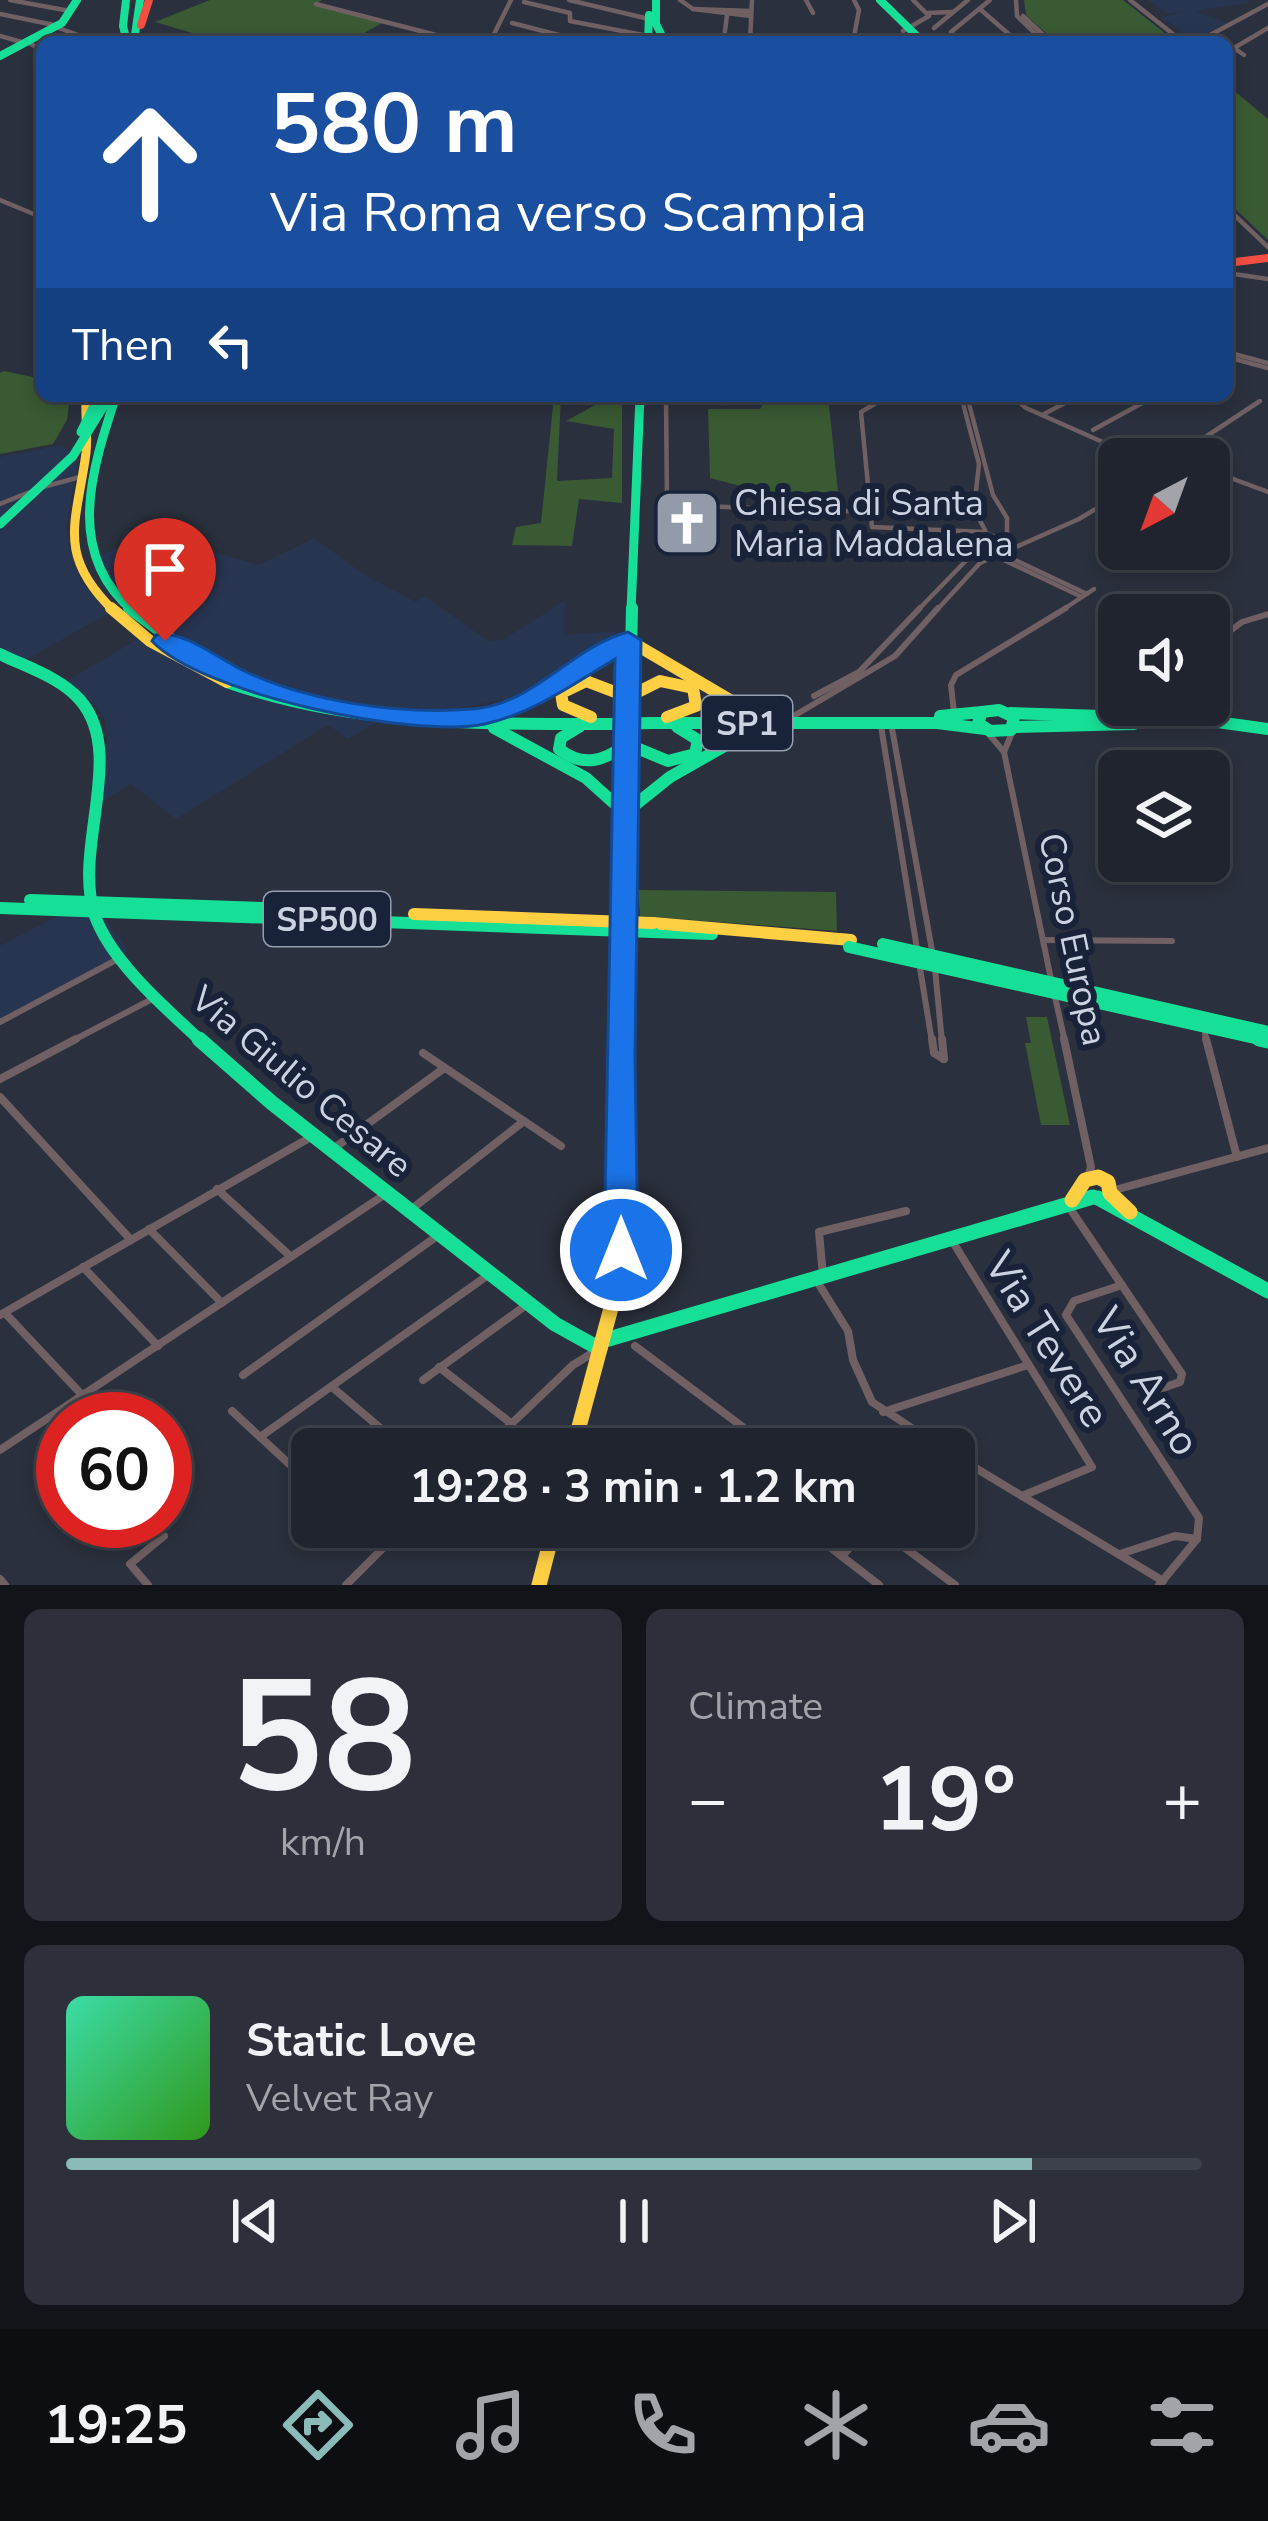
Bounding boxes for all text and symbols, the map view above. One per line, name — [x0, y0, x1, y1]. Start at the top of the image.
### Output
text: 580 m — [270, 67, 518, 182]
icon: ahead — [72, 84, 228, 240]
text: Via Roma verso Scampia — [270, 176, 867, 250]
icon: left — [198, 312, 264, 378]
text: Then — [72, 315, 174, 376]
north arrow — [1098, 438, 1230, 570]
map controls — [1098, 438, 1230, 882]
place label: Chiesa di Santa Maria Maddalena — [734, 479, 1014, 569]
church icon: Chiesa di Santa Maria Maddalena — [652, 488, 722, 558]
pin — [114, 518, 216, 641]
icon: arrive — [132, 536, 198, 602]
button: sound — [1098, 594, 1230, 726]
road number: SP1 — [702, 696, 792, 750]
button: layers — [1098, 750, 1230, 882]
street label: Corso Europa — [1026, 828, 1119, 1050]
road number: SP500 — [264, 892, 390, 946]
street label: Via Giulio Cesare — [179, 974, 422, 1189]
position arrow — [558, 1187, 684, 1313]
street label: Via Tevere — [970, 1240, 1123, 1438]
street label: Via Arno — [1077, 1296, 1214, 1467]
speed limit sign: 60 — [36, 1392, 192, 1548]
text: 19:28 · 3 min · 1.2 km — [409, 1457, 857, 1518]
text: 58 — [229, 1631, 417, 1844]
text: Climate — [688, 1680, 823, 1733]
text: 19° — [874, 1739, 1016, 1862]
text: − — [688, 1755, 728, 1845]
text: + — [1162, 1755, 1202, 1845]
text: km/h — [280, 1816, 366, 1869]
text: Static Love — [246, 2011, 476, 2072]
text: Velvet Ray — [246, 2072, 433, 2125]
icon: previous — [222, 2188, 288, 2254]
icon: pause — [601, 2188, 667, 2254]
icon: next — [980, 2188, 1046, 2254]
icon: directions — [276, 2383, 360, 2467]
icon: music — [449, 2383, 533, 2467]
icon: phone — [621, 2383, 705, 2467]
icon: climate — [794, 2383, 878, 2467]
icon: car — [967, 2383, 1051, 2467]
icon: filters — [1140, 2383, 1224, 2467]
text: 19:25 — [44, 2388, 187, 2462]

